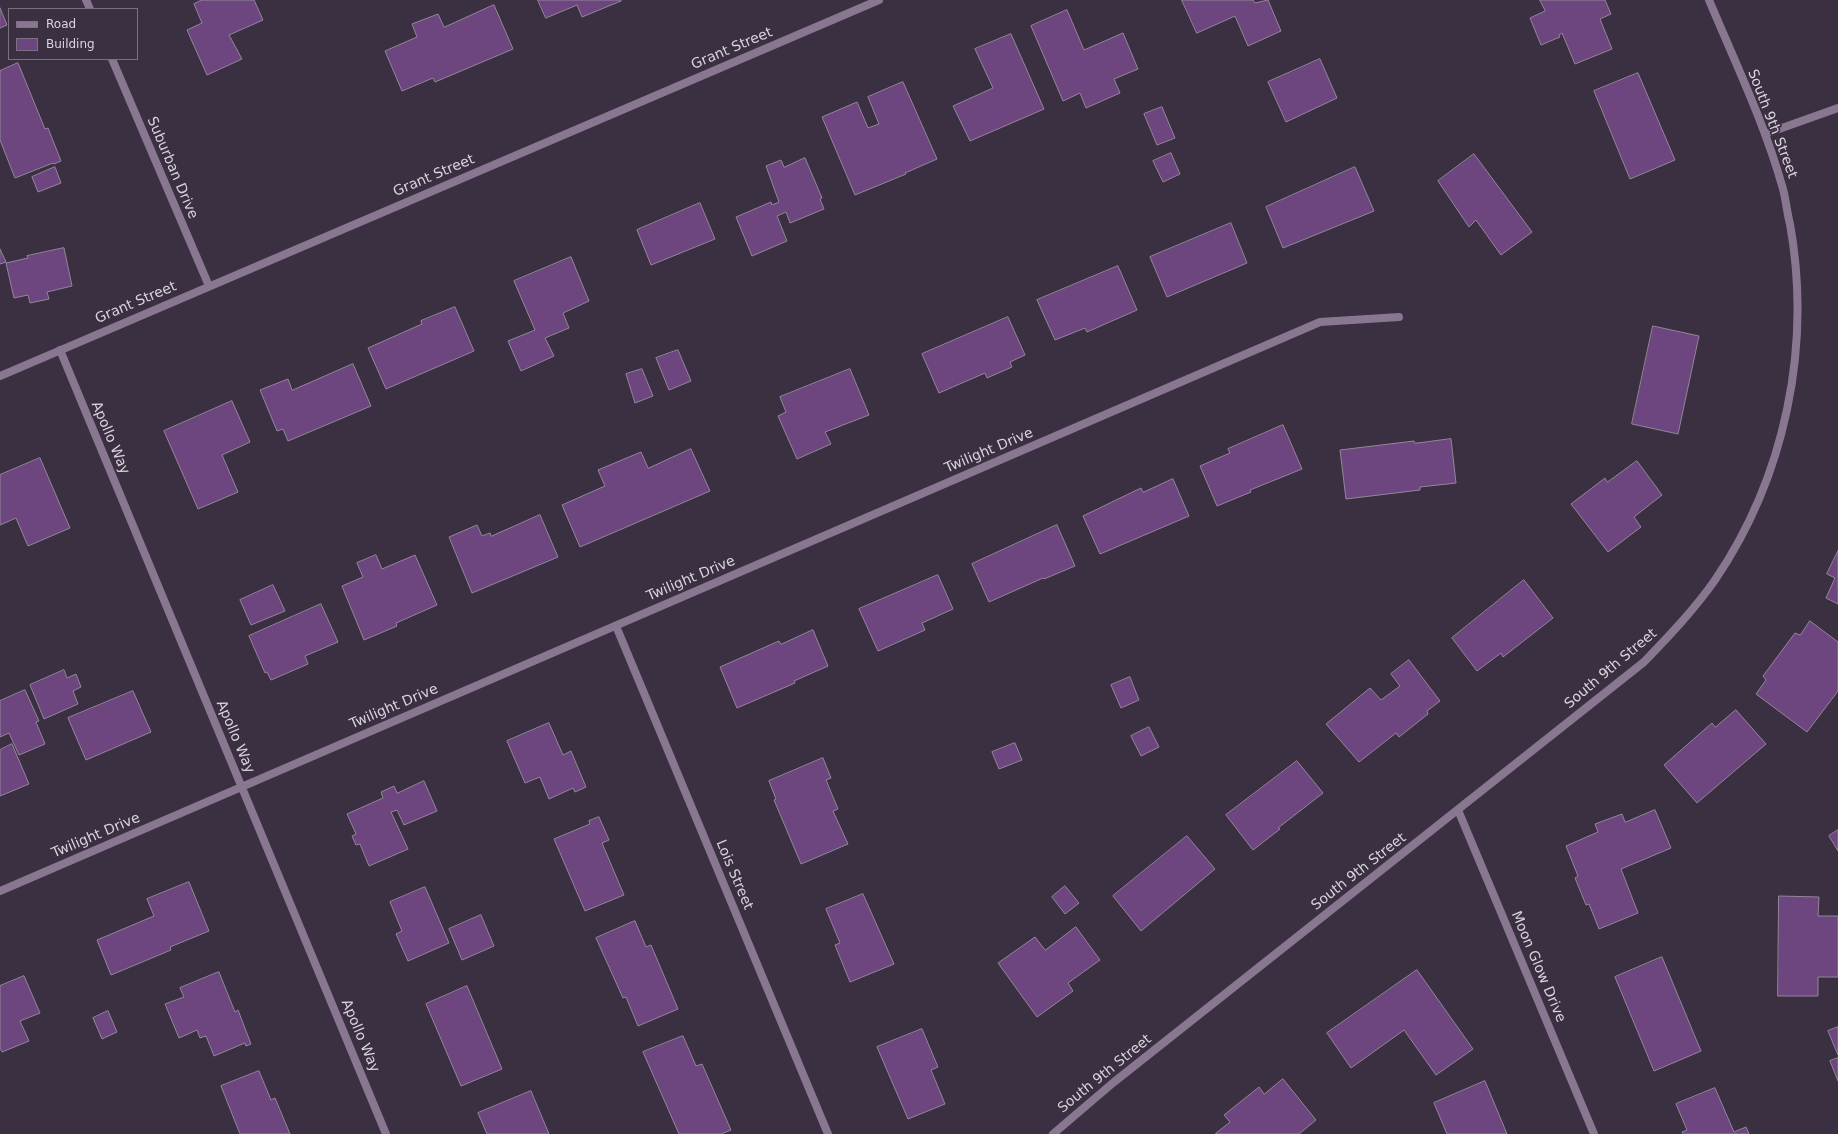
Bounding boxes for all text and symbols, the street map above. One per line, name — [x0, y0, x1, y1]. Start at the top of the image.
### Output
legend — [8, 8, 138, 60]
text: Road — [46, 17, 76, 31]
street label: Grant Street — [689, 24, 775, 74]
text: Building — [46, 37, 95, 51]
street label: South 9th Street — [1743, 67, 1801, 181]
street label: Suburban Drive — [143, 114, 201, 222]
street label: Grant Street — [391, 151, 477, 201]
street label: Grant Street — [93, 278, 179, 328]
street label: Apollo Way — [87, 399, 133, 477]
street label: Twilight Drive — [942, 425, 1036, 477]
street label: Twilight Drive — [644, 553, 738, 605]
street label: South 9th Street — [1561, 625, 1661, 713]
street label: Twilight Drive — [347, 681, 441, 733]
street label: Apollo Way — [212, 698, 258, 776]
street label: Twilight Drive — [49, 810, 143, 862]
street label: South 9th Street — [1308, 830, 1410, 914]
street label: Lois Street — [712, 838, 756, 912]
street label: Moon Glow Drive — [1507, 909, 1569, 1025]
street label: Apollo Way — [337, 997, 383, 1075]
street label: South 9th Street — [1055, 1031, 1155, 1117]

